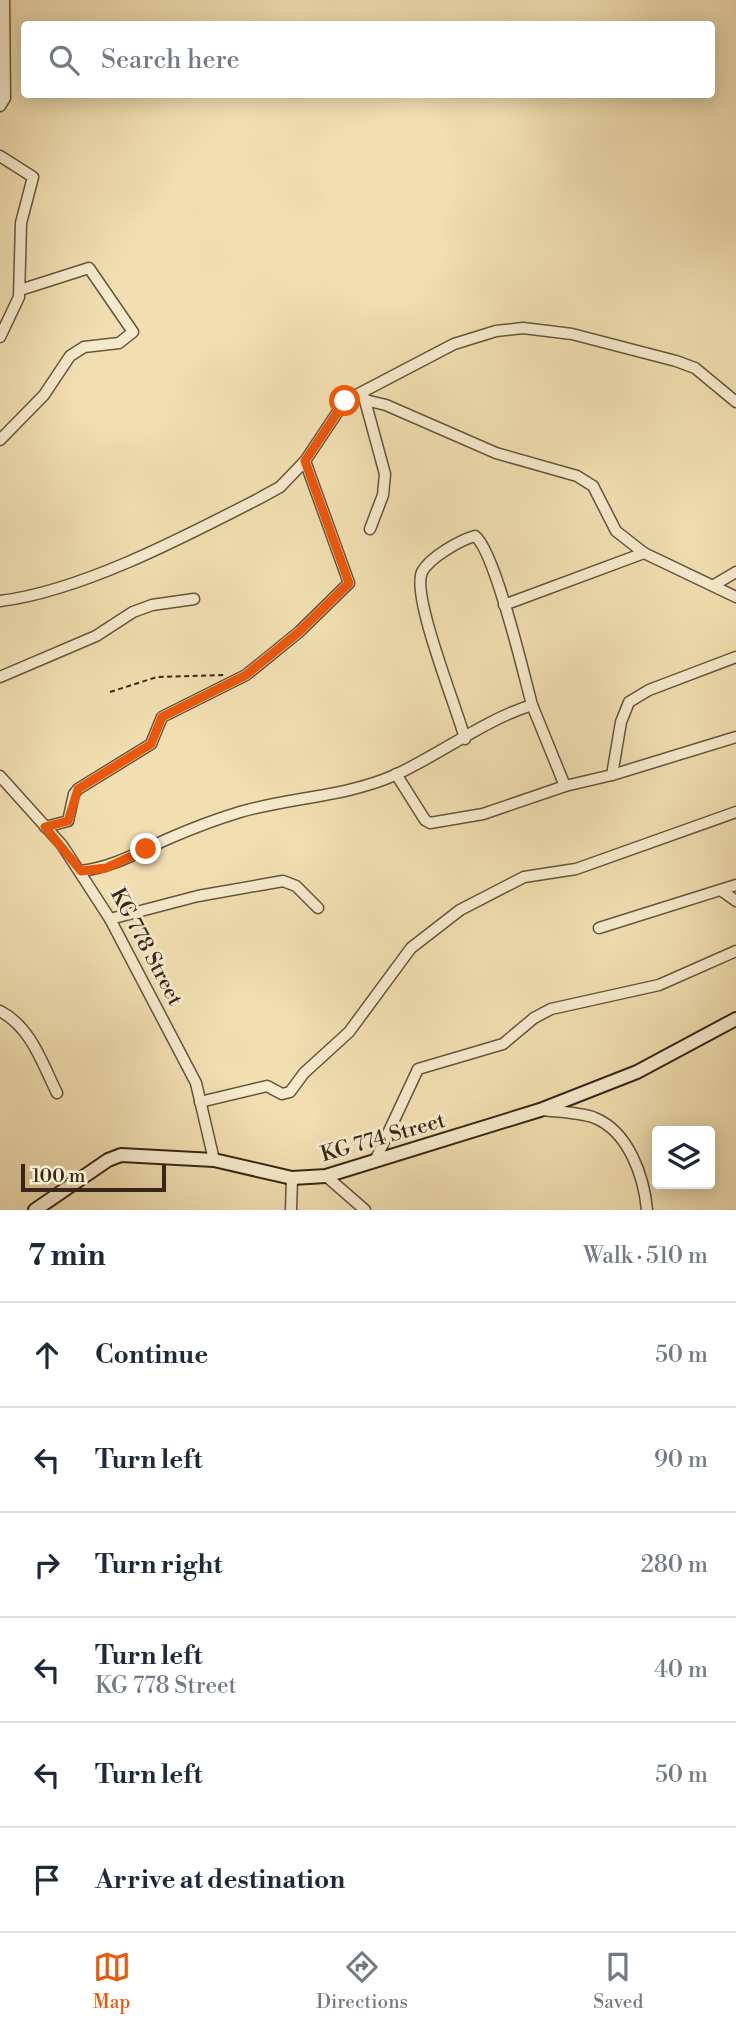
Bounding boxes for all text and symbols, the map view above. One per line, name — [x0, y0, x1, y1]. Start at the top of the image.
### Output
search box — [21, 21, 715, 98]
icon: search — [45, 41, 83, 79]
text: Search here — [101, 44, 240, 76]
route start — [329, 385, 360, 416]
route end — [130, 833, 161, 864]
street label: KG 778 Street — [104, 884, 188, 1011]
street label: KG 774 Street — [318, 1108, 449, 1168]
map controls — [652, 1126, 715, 1189]
button: layers — [652, 1126, 715, 1189]
scale bar — [21, 1161, 166, 1193]
text: 100 m — [32, 1164, 85, 1188]
text: 7 min — [28, 1237, 106, 1275]
text: Walk · 510 m — [583, 1242, 708, 1270]
icon: ahead — [28, 1336, 66, 1374]
text: Continue — [95, 1339, 208, 1371]
text: 50 m — [655, 1341, 708, 1369]
icon: left — [28, 1441, 66, 1479]
text: Turn left — [95, 1444, 203, 1476]
text: 90 m — [654, 1446, 708, 1474]
icon: right — [28, 1546, 66, 1584]
text: Turn right — [95, 1549, 223, 1581]
text: 280 m — [641, 1551, 708, 1579]
text: Turn left — [95, 1640, 203, 1672]
icon: left — [28, 1651, 66, 1689]
text: 40 m — [654, 1656, 708, 1684]
text: KG 778 Street — [95, 1672, 237, 1700]
icon: left — [28, 1756, 66, 1794]
text: Turn left — [95, 1759, 203, 1791]
text: 50 m — [655, 1761, 708, 1789]
icon: arrive — [28, 1861, 66, 1899]
text: Arrive at destination — [95, 1864, 345, 1896]
tab: Map — [93, 1948, 131, 2014]
tab: Directions — [316, 1948, 408, 2014]
tab: Saved — [593, 1948, 643, 2014]

